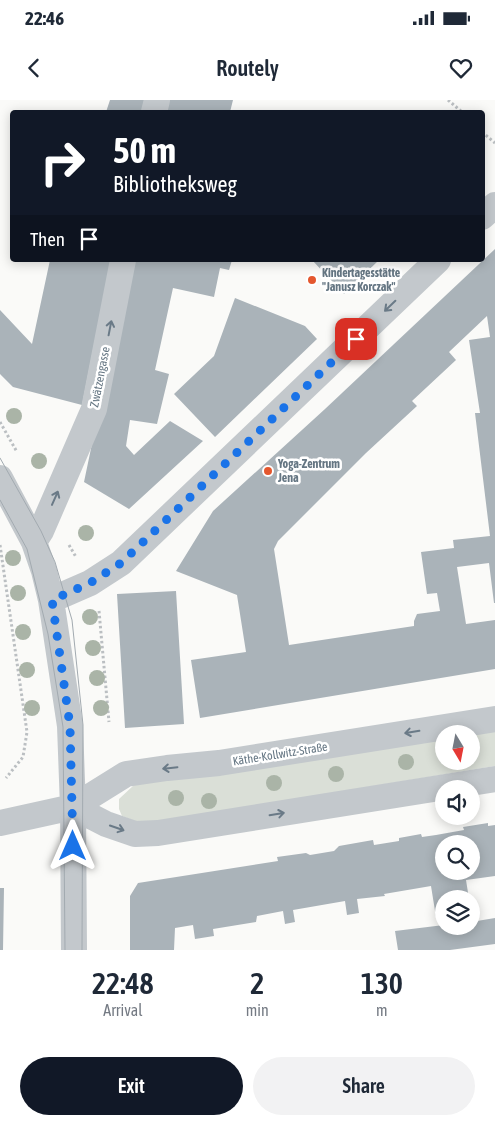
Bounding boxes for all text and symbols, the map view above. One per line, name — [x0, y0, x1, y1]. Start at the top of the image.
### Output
text: 22:46 — [25, 7, 64, 29]
icon: back — [20, 54, 48, 82]
icon: heart — [447, 54, 475, 82]
text: Routely — [216, 55, 279, 81]
icon: right — [30, 130, 95, 195]
text: 50 m — [113, 130, 176, 170]
text: Bibliotheksweg — [113, 171, 237, 197]
icon: arrive — [75, 225, 103, 253]
text: Then — [30, 228, 65, 250]
place label: Kindertagesstätte "Janusz Korczak" — [322, 266, 401, 294]
marker: Kindertagesstätte "Janusz Korczak" — [306, 274, 318, 286]
one-way arrow — [384, 300, 396, 312]
pin — [335, 318, 377, 360]
one-way arrow — [106, 321, 115, 337]
icon: arrive — [342, 325, 370, 353]
street label: Zwätzengasse — [87, 346, 113, 408]
place label: Yoga-Zentrum Jena — [277, 457, 340, 485]
marker: Yoga-Zentrum Jena — [262, 465, 274, 477]
one-way arrow — [51, 491, 61, 506]
north arrow — [435, 725, 480, 770]
map controls — [435, 725, 480, 935]
one-way arrow — [405, 728, 421, 738]
street label: Käthe-Kollwitz-Straße — [232, 740, 328, 768]
one-way arrow — [162, 763, 178, 773]
button: sound — [435, 780, 480, 825]
one-way arrow — [269, 809, 285, 819]
position arrow — [46, 819, 98, 871]
one-way arrow — [109, 823, 125, 833]
button: search — [435, 835, 480, 880]
button: layers — [435, 890, 480, 935]
text: 22:48 — [92, 966, 154, 1000]
text: 2 — [250, 966, 264, 1000]
text: 130 — [361, 966, 403, 1000]
text: Arrival — [103, 1001, 142, 1019]
text: min — [246, 1001, 269, 1019]
text: m — [376, 1001, 388, 1019]
button: Exit — [20, 1057, 243, 1115]
button: Share — [253, 1057, 475, 1115]

